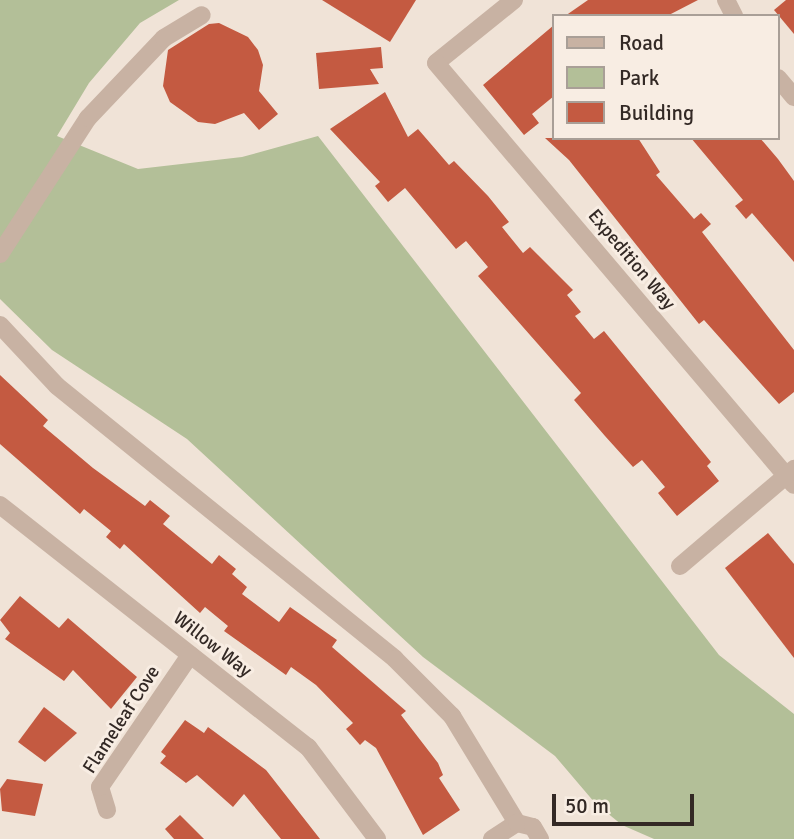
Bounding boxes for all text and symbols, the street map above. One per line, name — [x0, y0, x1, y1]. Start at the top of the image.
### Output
legend — [552, 14, 780, 140]
text: Road — [619, 30, 664, 56]
text: Park — [619, 65, 659, 91]
text: Building — [619, 100, 694, 126]
street label: Expedition Way — [582, 205, 680, 315]
street label: Willow Way — [168, 607, 256, 683]
street label: Flameleaf Cove — [79, 662, 165, 778]
scale bar — [556, 780, 698, 824]
text: 50 m — [565, 793, 609, 819]

